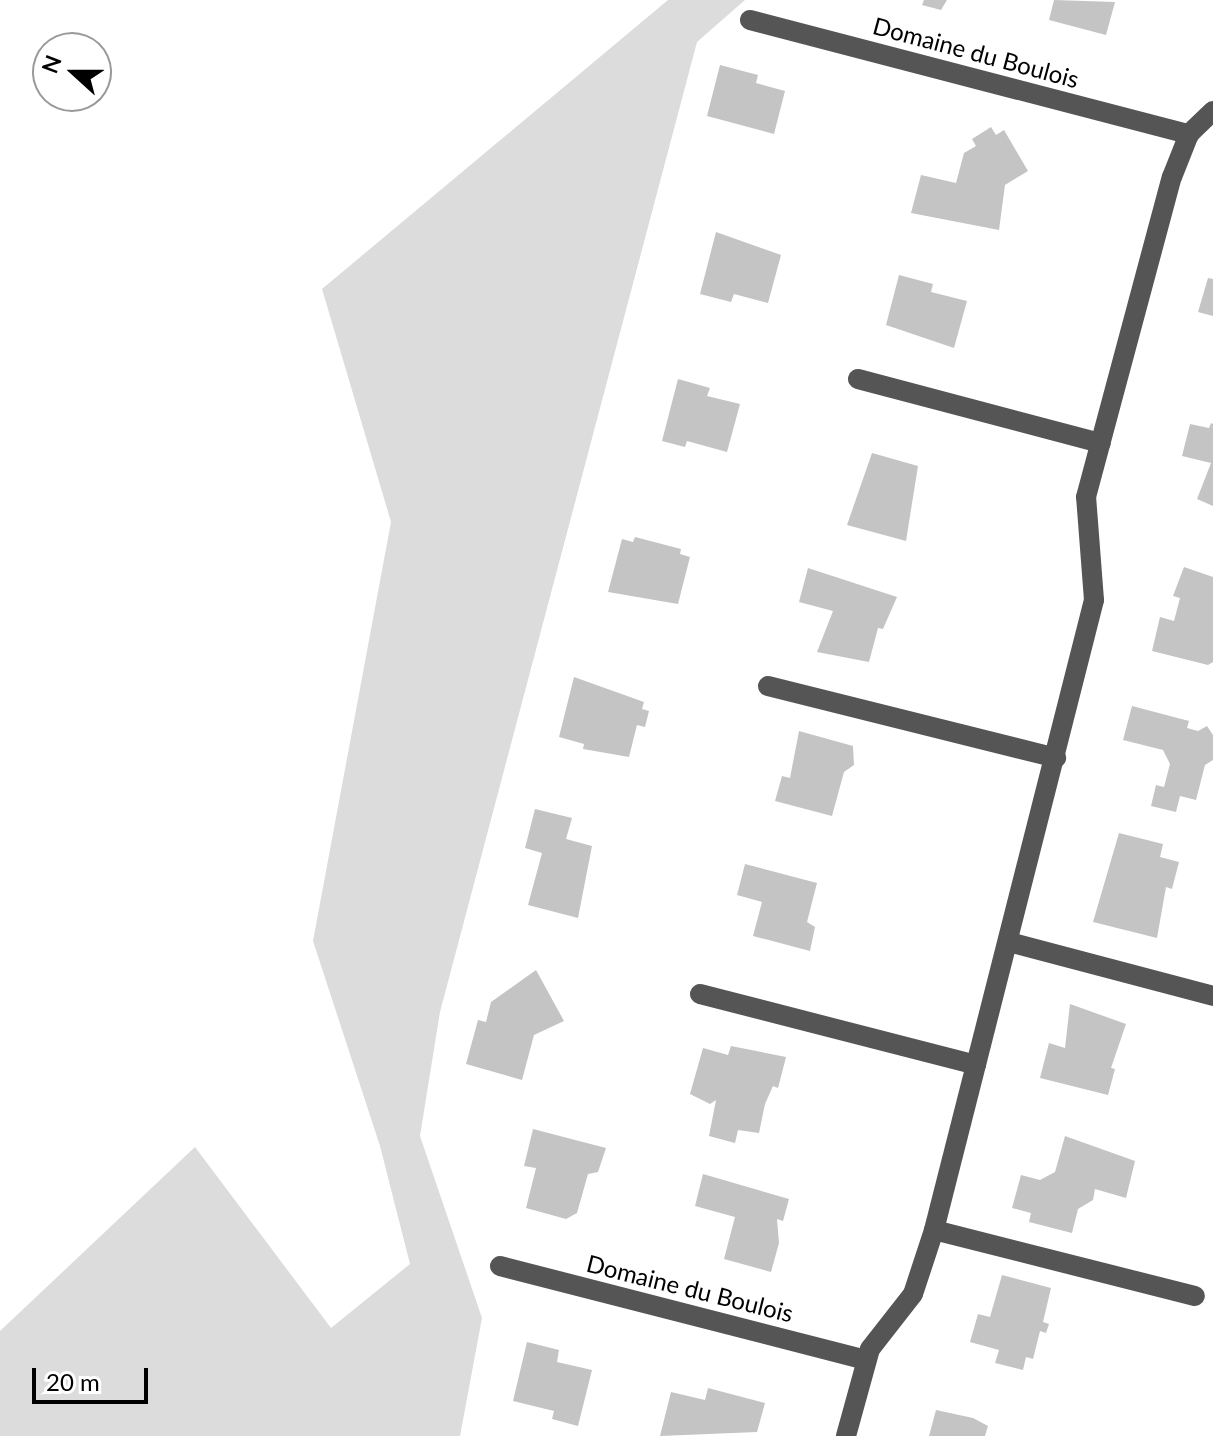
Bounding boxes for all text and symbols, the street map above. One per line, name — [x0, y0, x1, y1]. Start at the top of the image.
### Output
street label: Domaine du Boulois — [870, 11, 1082, 93]
north arrow — [32, 32, 112, 112]
text: N — [35, 51, 67, 77]
street label: Domaine du Boulois — [584, 1248, 796, 1328]
scale bar — [36, 1352, 152, 1402]
text: 20 m — [46, 1367, 100, 1396]

